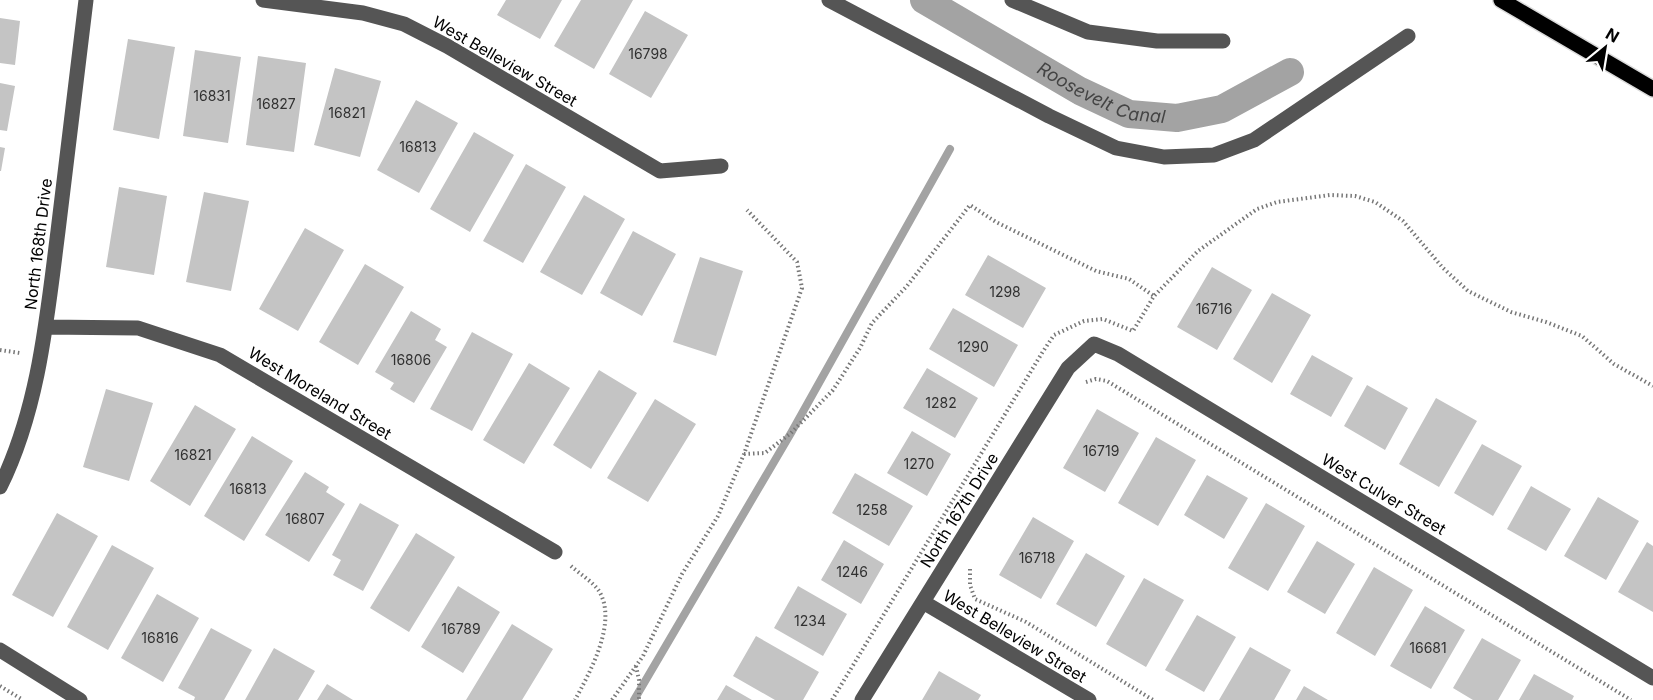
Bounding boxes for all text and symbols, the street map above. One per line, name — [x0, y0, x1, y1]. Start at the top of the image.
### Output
street label: West Belleview Street — [429, 11, 581, 111]
north arrow — [1575, 18, 1635, 78]
text: N — [1602, 23, 1623, 47]
house number: 16798 — [628, 45, 668, 62]
water label: Roosevelt Canal — [1034, 57, 1167, 127]
house number: 16831 — [193, 87, 231, 104]
house number: 16827 — [256, 95, 296, 112]
house number: 16821 — [328, 104, 366, 121]
house number: 16813 — [399, 138, 437, 155]
street label: North 168th Drive — [20, 177, 56, 311]
house number: 1298 — [989, 283, 1021, 300]
house number: 16716 — [1196, 300, 1232, 317]
house number: 1290 — [957, 338, 989, 355]
street label: West Moreland Street — [245, 342, 395, 444]
house number: 16806 — [391, 351, 431, 368]
house number: 1282 — [925, 394, 957, 411]
house number: 16719 — [1083, 442, 1119, 459]
house number: 16821 — [174, 446, 212, 463]
street label: North 167th Drive — [916, 449, 1002, 571]
street label: West Culver Street — [1318, 449, 1450, 539]
house number: 1270 — [904, 455, 934, 472]
house number: 16813 — [229, 480, 267, 497]
house number: 1258 — [856, 501, 888, 518]
house number: 16807 — [285, 510, 325, 527]
house number: 16718 — [1019, 549, 1055, 566]
house number: 1246 — [836, 563, 868, 580]
street label: West Belleview Street — [940, 585, 1090, 687]
house number: 1234 — [794, 612, 826, 629]
house number: 16789 — [441, 620, 481, 637]
house number: 16816 — [141, 629, 179, 646]
house number: 16681 — [1409, 639, 1447, 656]

